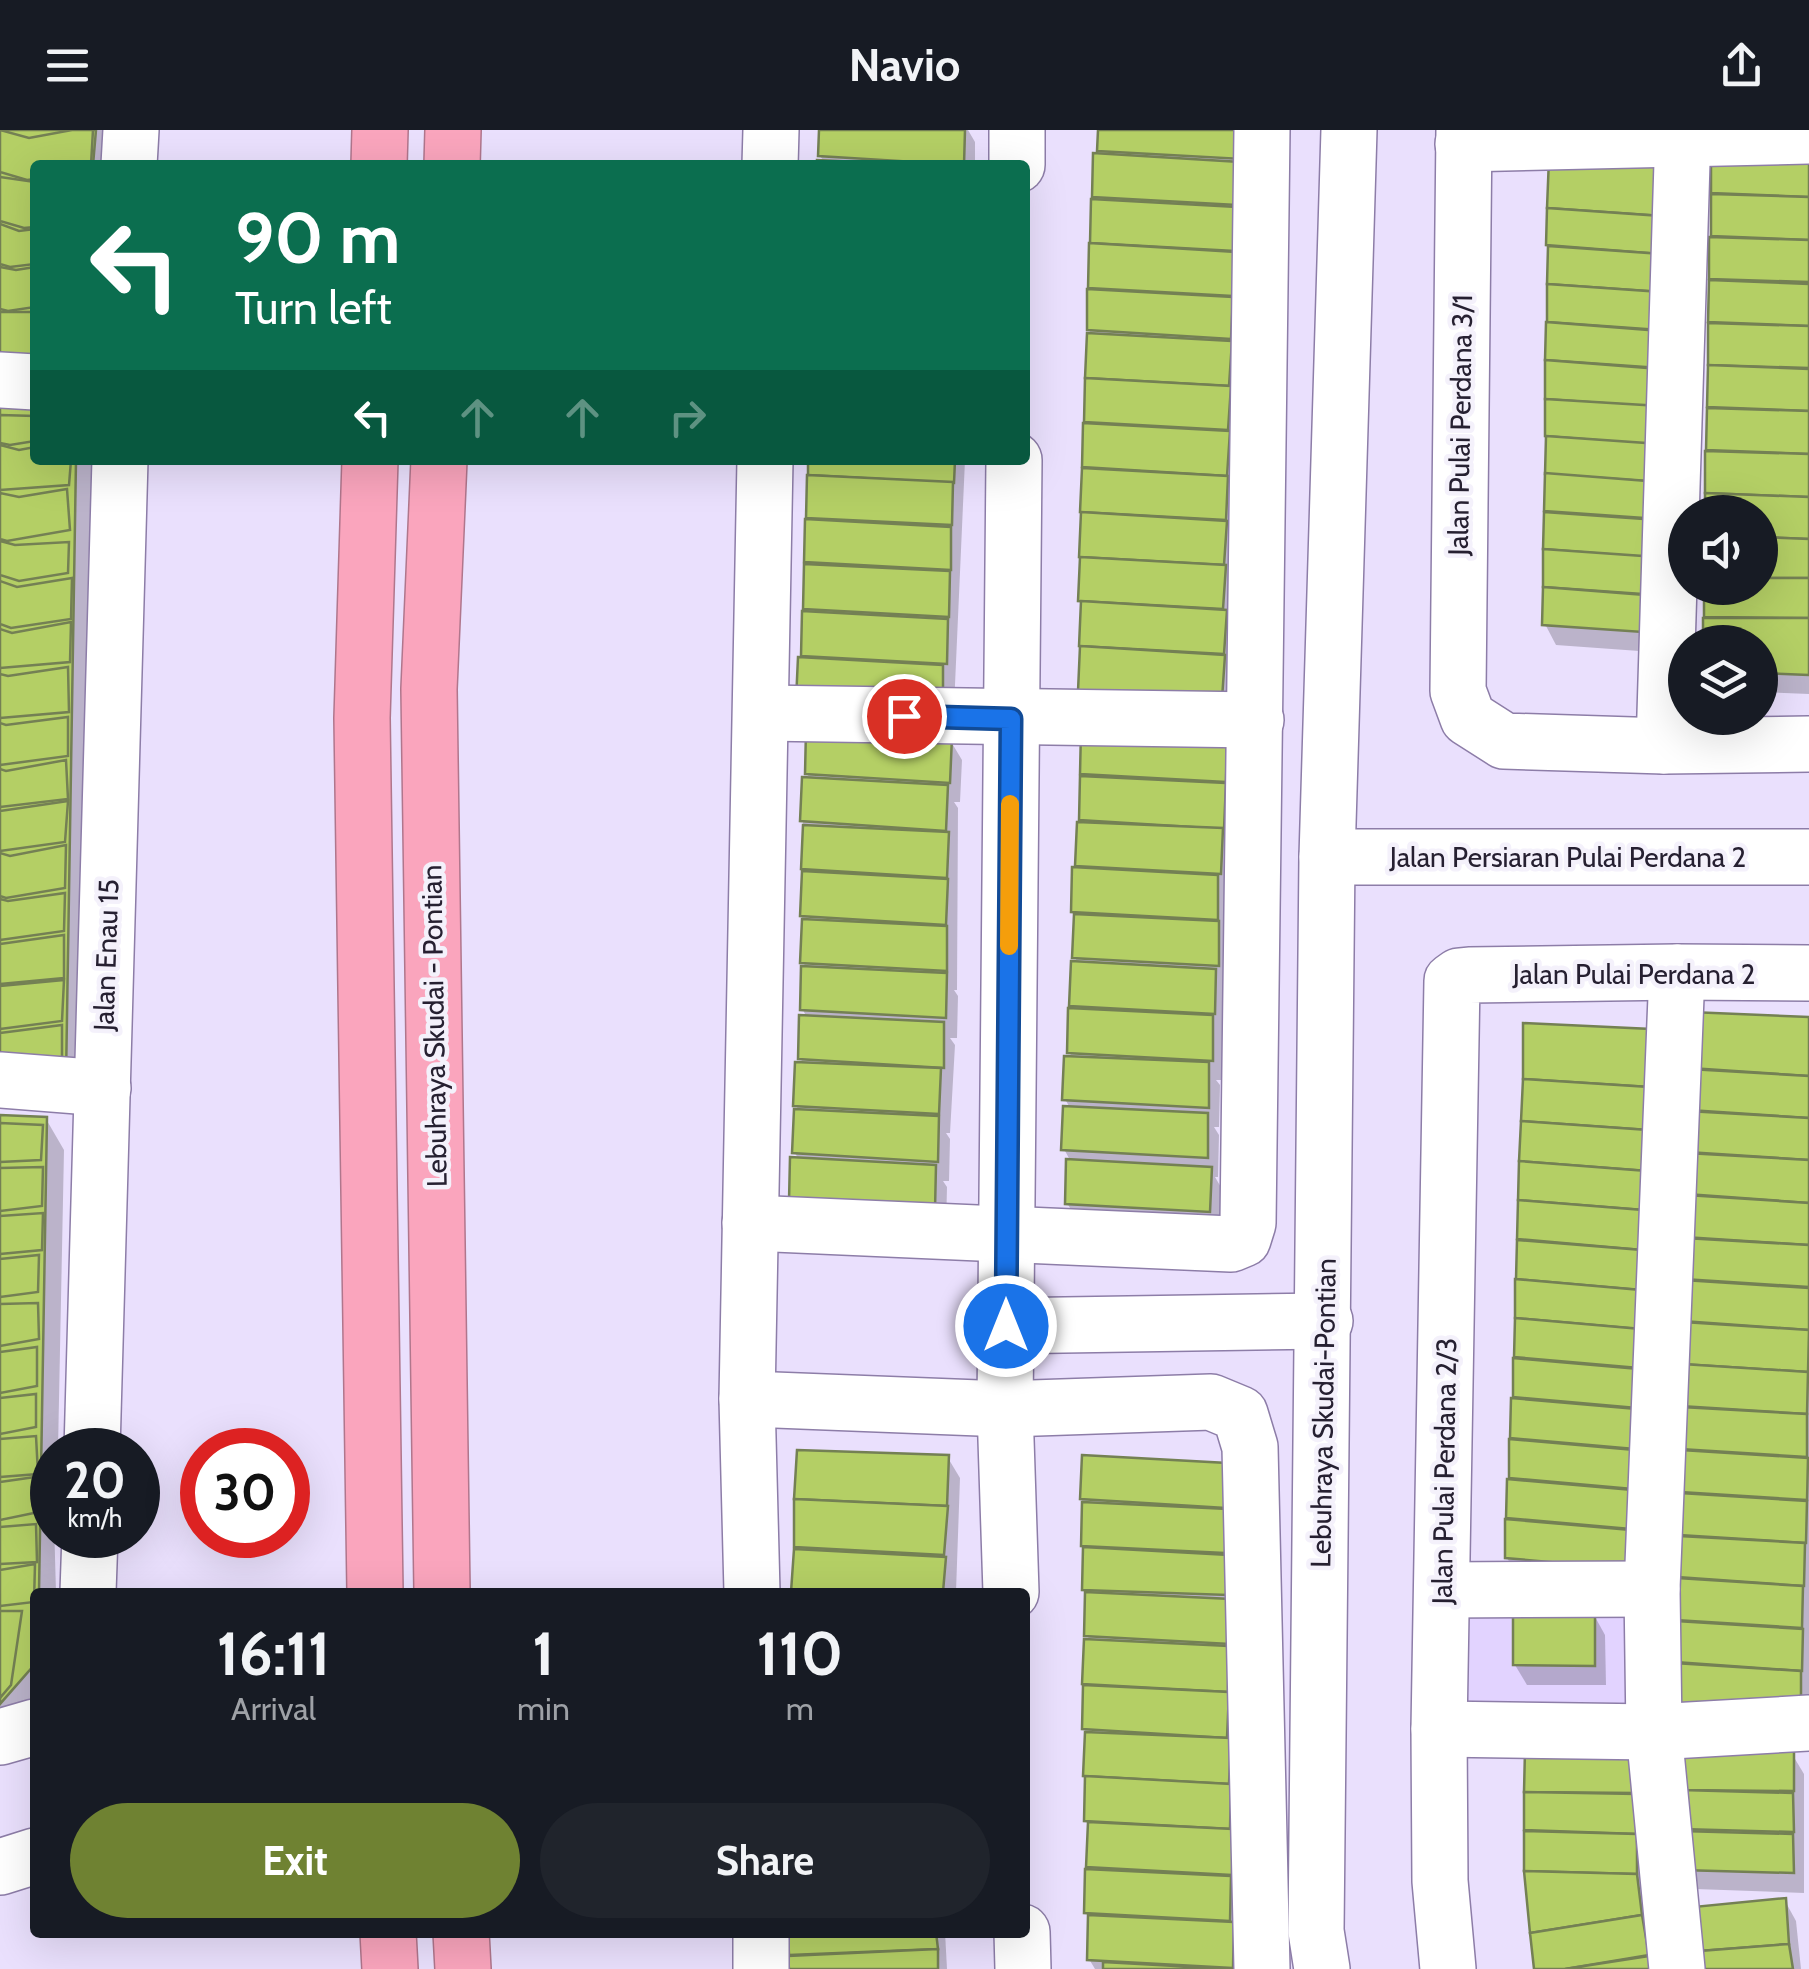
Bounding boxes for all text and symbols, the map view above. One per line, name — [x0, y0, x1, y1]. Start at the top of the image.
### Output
icon: menu — [40, 38, 95, 93]
text: Navio — [849, 38, 960, 92]
icon: share — [1714, 38, 1769, 93]
text: 90 m — [235, 195, 400, 281]
icon: left — [70, 200, 200, 330]
text: Turn left — [235, 281, 392, 335]
street label: Jalan Pulai Perdana 3/1 — [1441, 294, 1479, 557]
icon: left — [345, 390, 400, 445]
icon: ahead — [450, 390, 505, 445]
icon: ahead — [555, 390, 610, 445]
icon: right — [660, 390, 715, 445]
map controls — [1668, 495, 1778, 735]
button: sound — [1668, 495, 1778, 605]
button: layers — [1668, 625, 1778, 735]
pin — [862, 674, 947, 759]
icon: arrive — [877, 689, 932, 744]
street label: Jalan Persiaran Pulai Perdana 2 — [1389, 840, 1746, 874]
street label: Lebuhraya Skudai - Pontian — [414, 865, 454, 1187]
street label: Jalan Enau 15 — [86, 878, 126, 1032]
street label: Jalan Pulai Perdana 2 — [1512, 957, 1755, 991]
street label: Lebuhraya Skudai-Pontian — [1303, 1258, 1343, 1568]
position arrow — [954, 1274, 1058, 1378]
street label: Jalan Pulai Perdana 2/3 — [1425, 1337, 1463, 1606]
speed limit sign: 30 — [180, 1428, 310, 1558]
text: 20 — [64, 1450, 126, 1511]
text: km/h — [68, 1503, 122, 1533]
text: 16:11 — [217, 1617, 330, 1690]
text: 1 — [532, 1617, 554, 1690]
text: 110 — [757, 1617, 843, 1690]
text: Arrival — [231, 1689, 316, 1728]
text: min — [517, 1689, 570, 1728]
text: m — [786, 1689, 814, 1728]
button: Exit — [70, 1803, 520, 1918]
button: Share — [540, 1803, 990, 1918]

